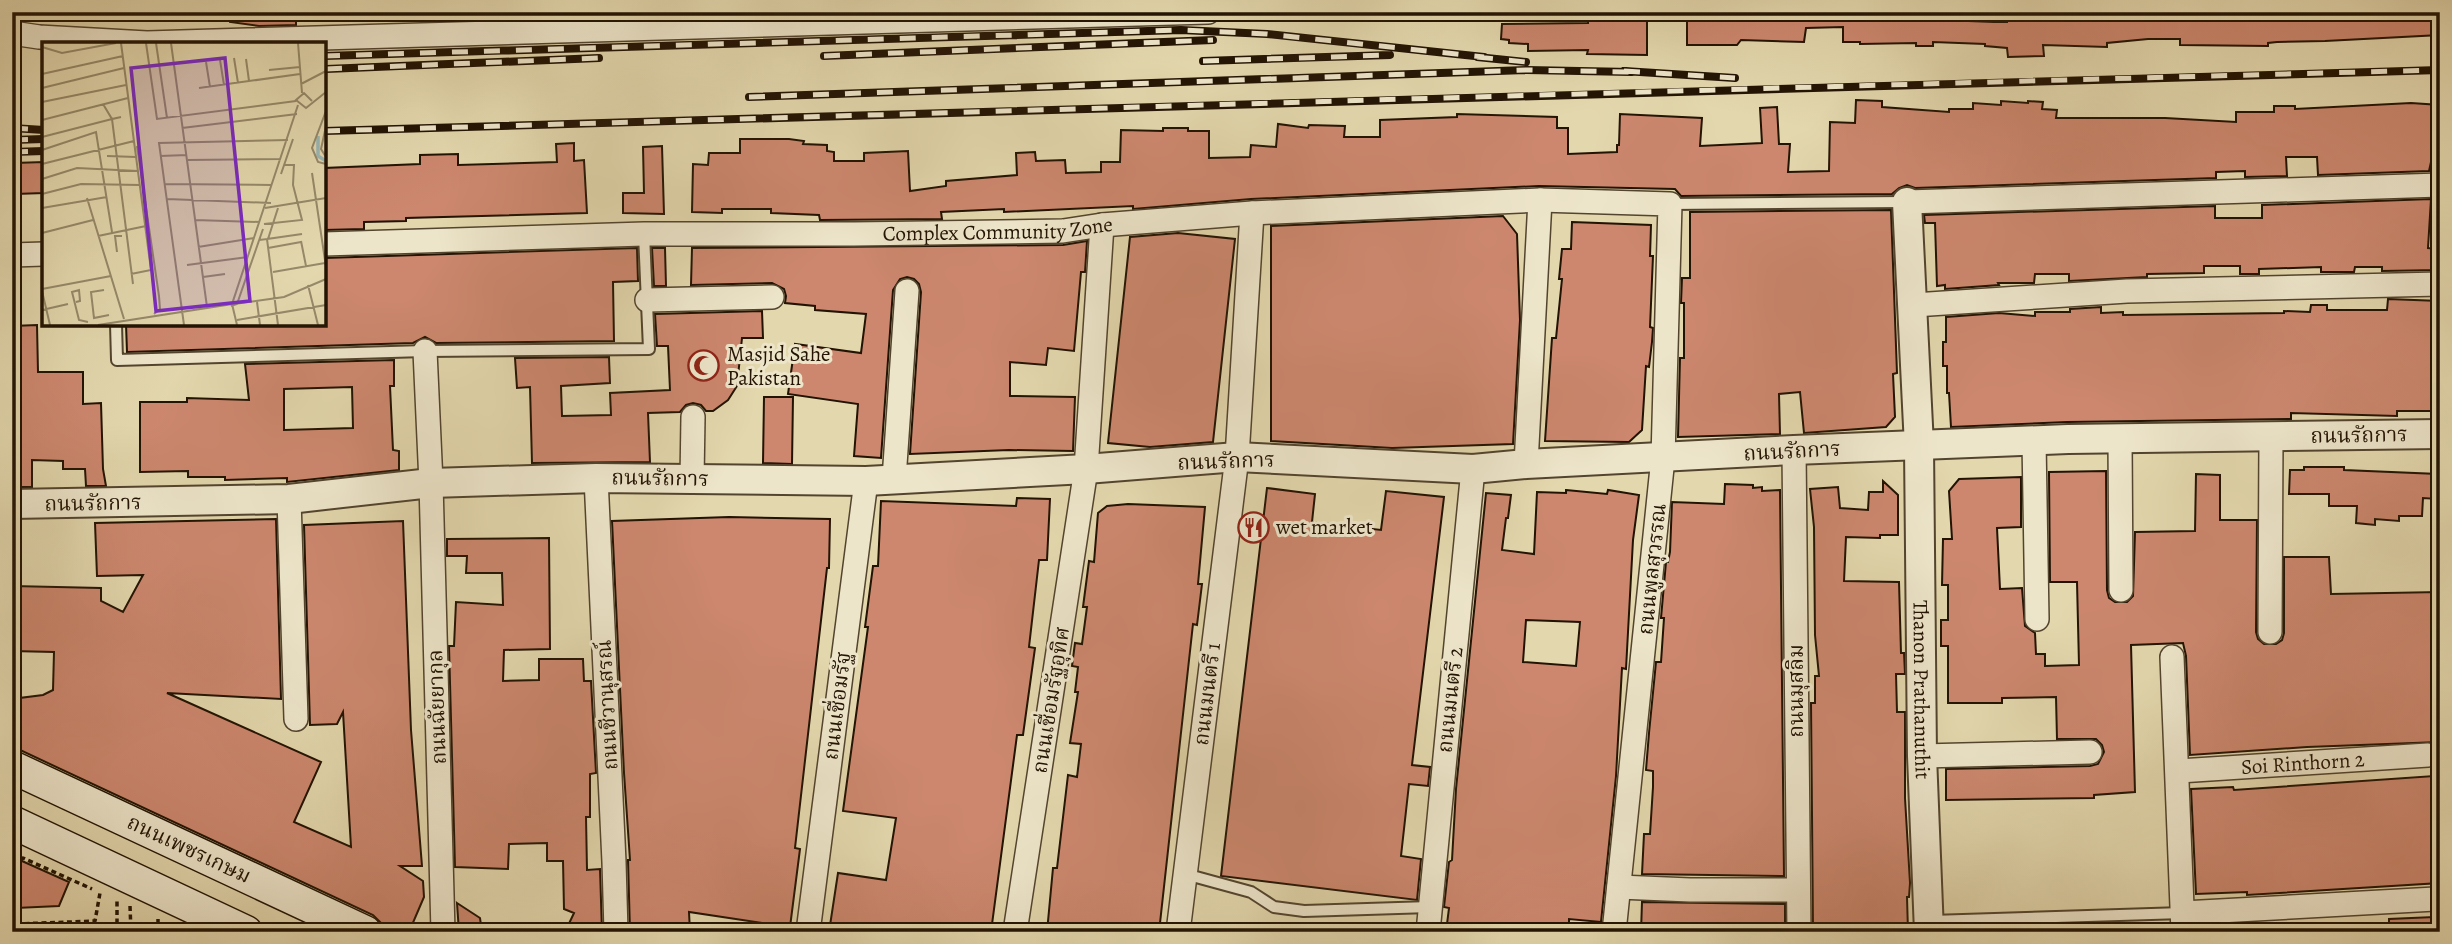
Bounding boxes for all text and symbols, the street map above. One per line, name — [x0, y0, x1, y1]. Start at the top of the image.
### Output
inset map — [42, 42, 326, 326]
street label: Complex Community Zone — [882, 210, 1114, 248]
place label: Masjid Sahe Pakistan — [727, 340, 831, 392]
mosque icon: Masjid Sahe Pakistan — [687, 349, 721, 383]
street label: ถนนรัถการ — [2310, 420, 2408, 450]
street label: ถนนรัถการ — [1743, 434, 1841, 468]
street label: ถนนรัถการ — [1177, 445, 1275, 477]
street label: ถนนรัถการ — [611, 463, 709, 493]
street label: ถนนรัถการ — [44, 488, 142, 518]
street label: ถนนพูลสุวรรณ — [1631, 502, 1673, 636]
restaurant icon: wet market — [1236, 510, 1270, 544]
place label: wet market — [1275, 513, 1373, 541]
street label: Thanon Prathanuthit — [1906, 600, 1937, 780]
street label: ถนนเชื่อมรัฐอุทิศ — [1024, 624, 1076, 775]
street label: ถนนชีวานุสรณ์ — [590, 639, 624, 771]
street label: ถนนมนตรี 1 — [1187, 641, 1227, 747]
street label: ถนนมุสลิม — [1782, 644, 1810, 738]
street label: ถนนมนตรี 2 — [1431, 646, 1469, 754]
street label: ถนนฉัยยากุล — [421, 649, 453, 765]
street label: ถนนเชื่อมรัฐ — [815, 650, 858, 762]
street label: Soi Rinthorn 2 — [2240, 745, 2365, 781]
street label: ถนนเพชรเกษม — [123, 808, 255, 890]

